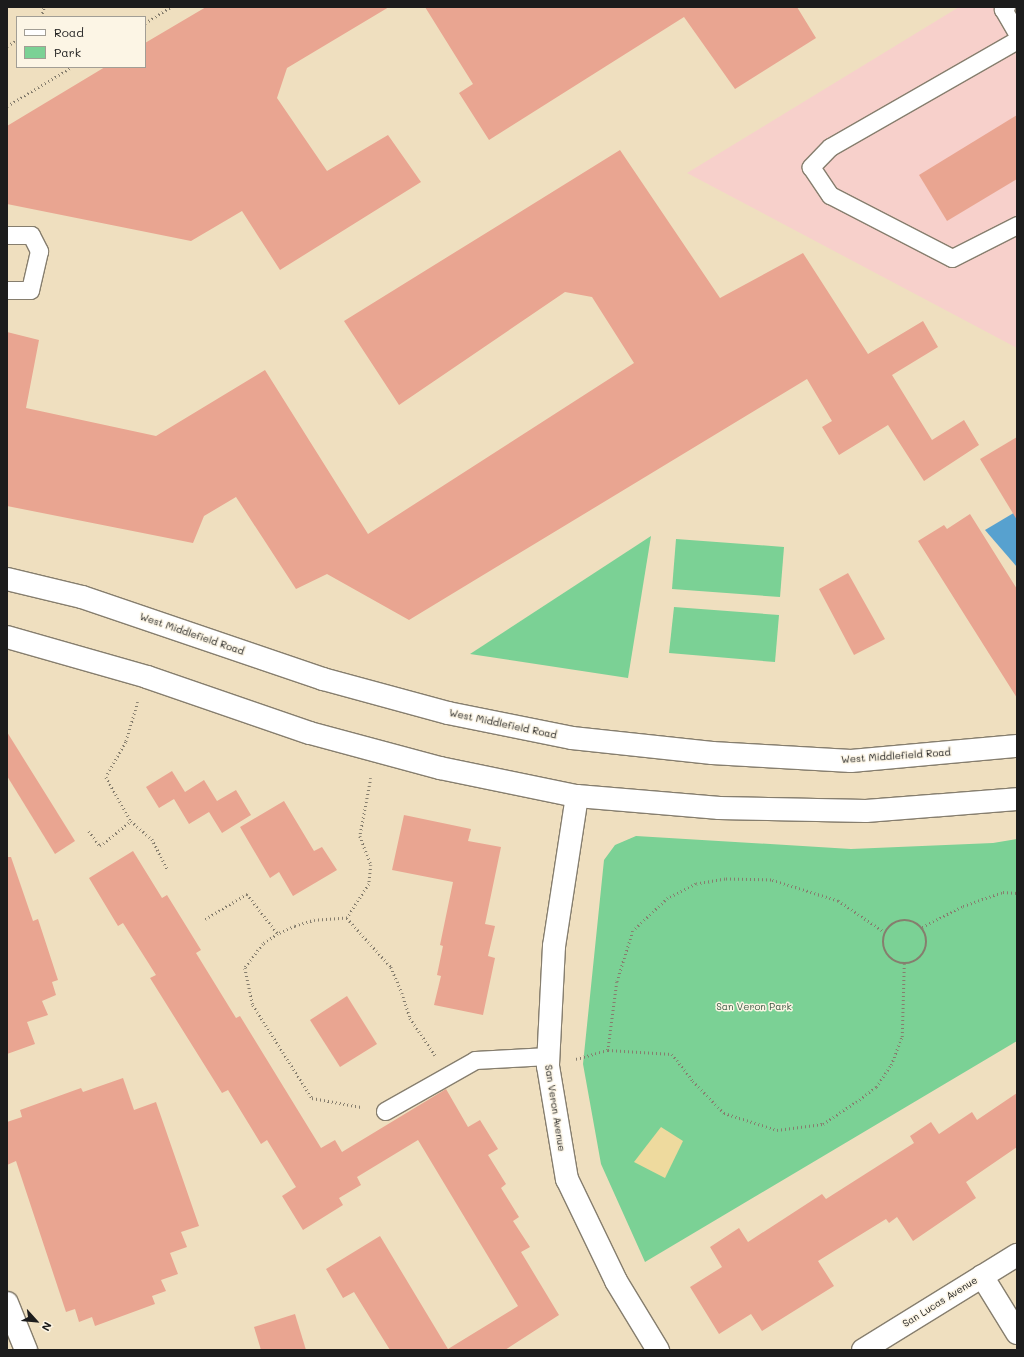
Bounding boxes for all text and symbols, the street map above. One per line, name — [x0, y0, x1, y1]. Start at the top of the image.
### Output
legend — [16, 16, 146, 68]
text: Road — [54, 24, 84, 40]
text: Park — [54, 44, 81, 60]
street label: West Middlefield Road — [138, 610, 246, 658]
street label: West Middlefield Road — [448, 707, 558, 741]
street label: West Middlefield Road — [841, 746, 951, 766]
park label: San Veron Park — [716, 1001, 792, 1013]
street label: San Veron Avenue — [542, 1064, 568, 1152]
street label: San Lucas Avenue — [900, 1274, 980, 1330]
north arrow — [16, 1301, 56, 1341]
text: N — [39, 1320, 56, 1334]

